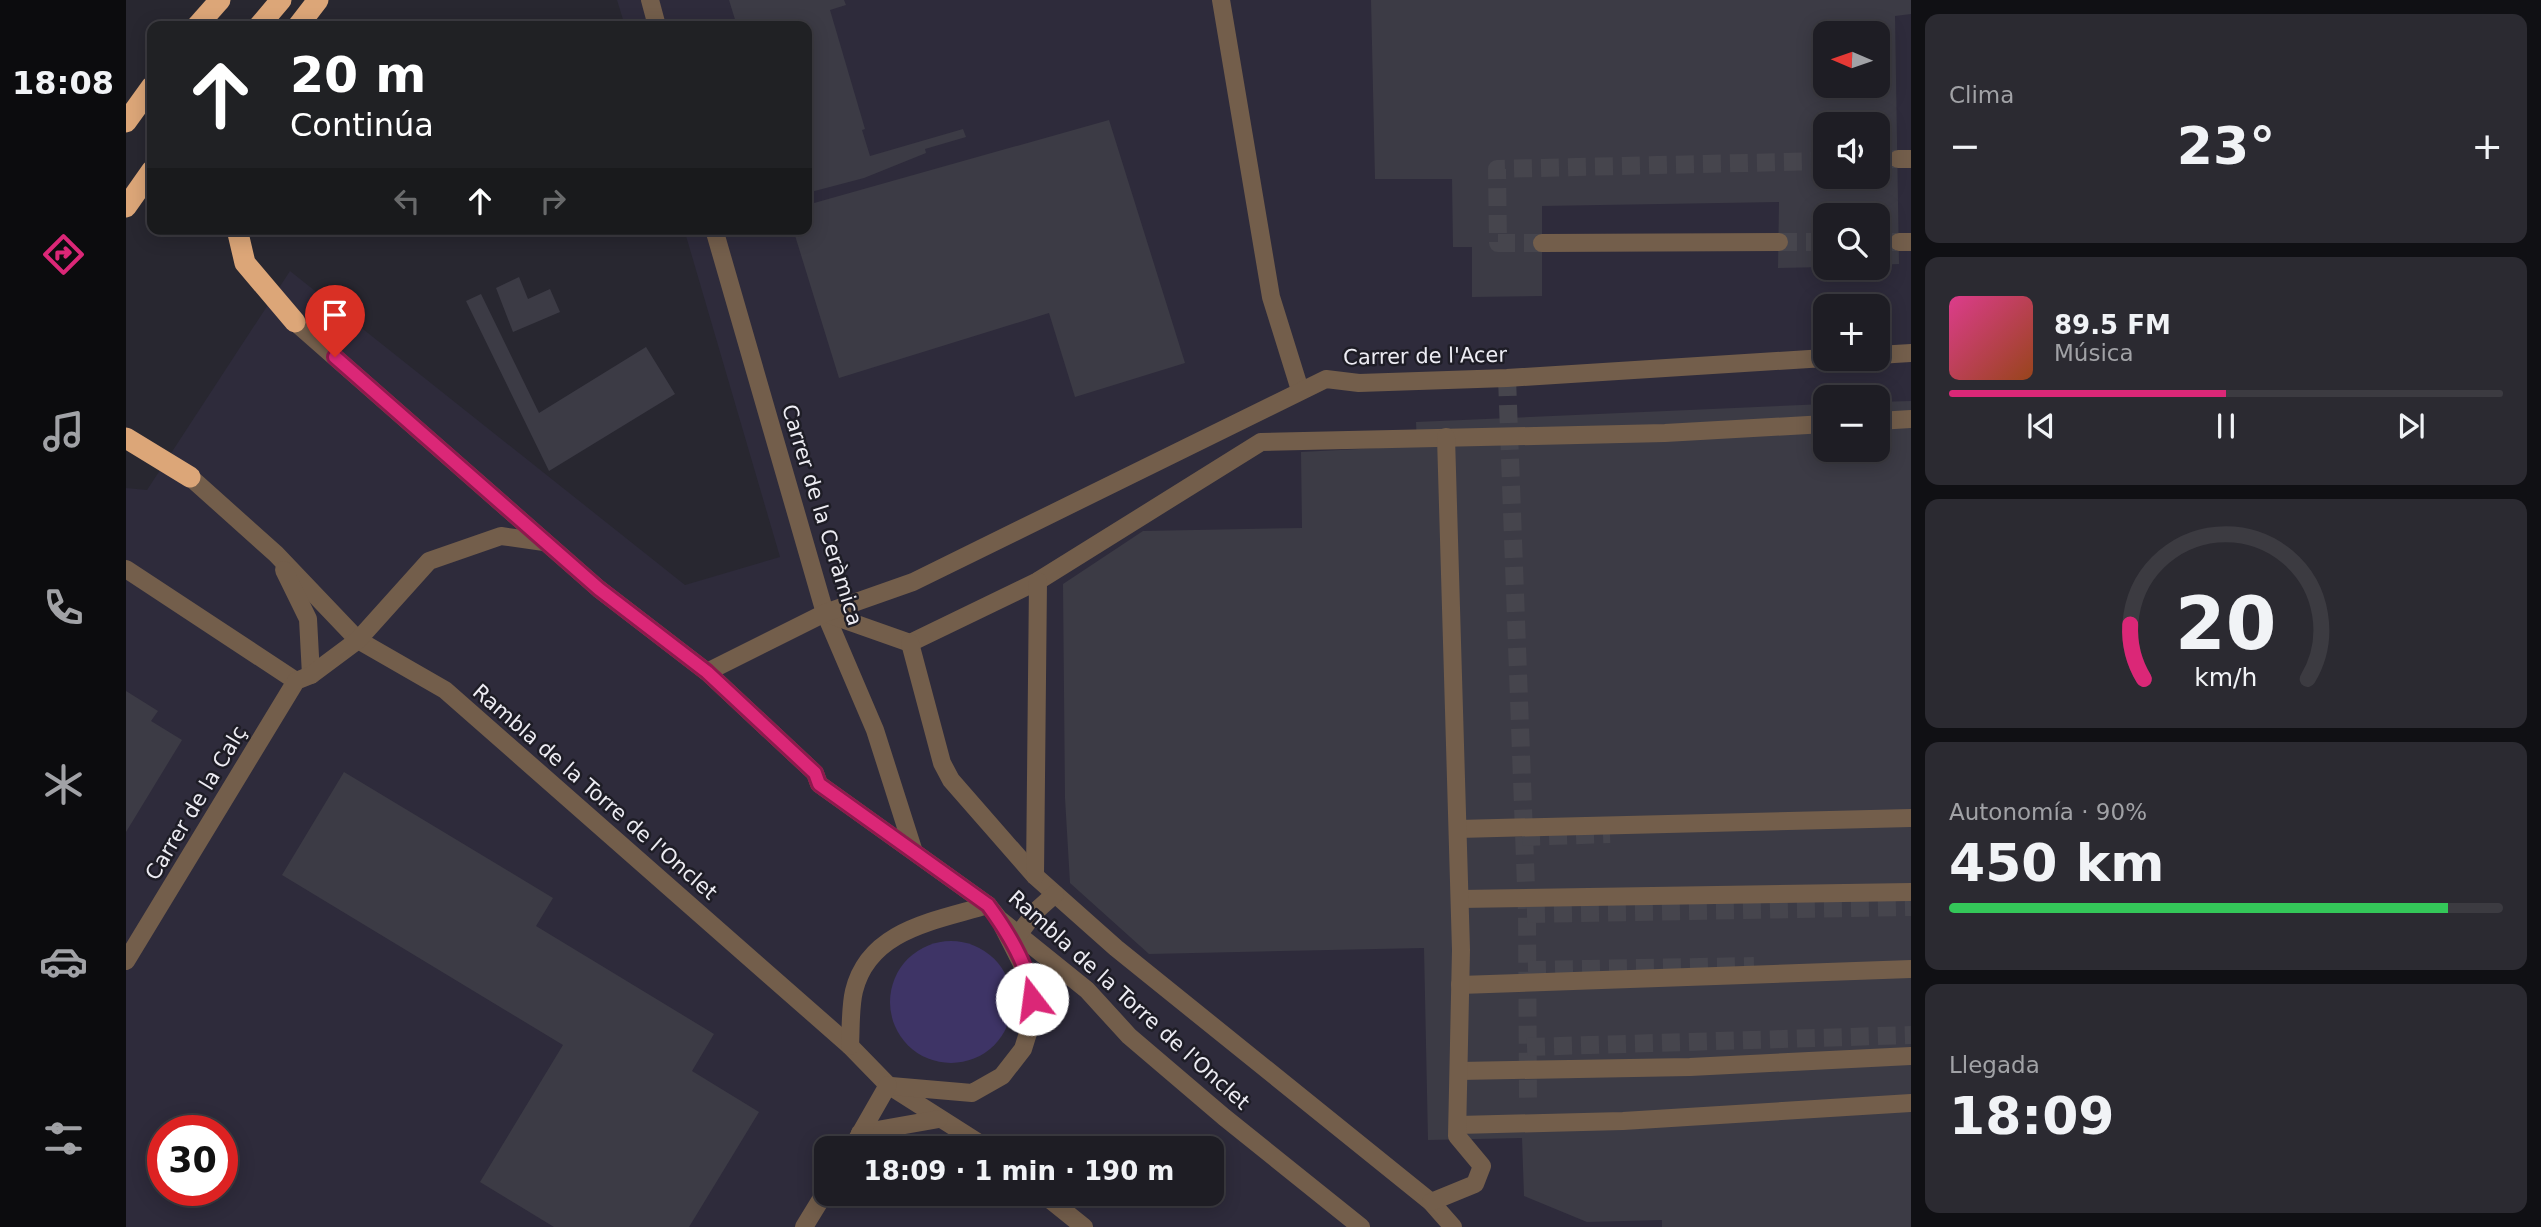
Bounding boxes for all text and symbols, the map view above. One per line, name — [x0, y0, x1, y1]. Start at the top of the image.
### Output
north arrow — [1813, 21, 1890, 98]
map controls — [1813, 21, 1890, 462]
text: 20 m — [290, 47, 426, 104]
icon: ahead — [175, 49, 266, 140]
text: 18:08 — [12, 64, 114, 102]
text: Clima — [1949, 82, 2014, 108]
text: Continúa — [290, 106, 434, 144]
button: sound — [1813, 112, 1890, 189]
text: 23° — [2177, 116, 2275, 176]
text: − — [1949, 124, 1981, 168]
text: + — [2471, 124, 2503, 168]
icon: left — [388, 182, 426, 220]
icon: ahead — [461, 182, 499, 220]
icon: right — [534, 182, 572, 220]
button: search — [1813, 203, 1890, 280]
icon: directions — [39, 230, 88, 279]
pin — [305, 285, 365, 357]
button: + — [1813, 294, 1890, 371]
icon: arrive — [316, 296, 354, 334]
text: 89.5 FM — [2054, 310, 2171, 340]
text: Música — [2054, 340, 2134, 366]
street label: Carrer de l'Acer — [1343, 343, 1507, 369]
button: − — [1813, 385, 1890, 462]
street label: Carrer de la Ceràmica — [777, 401, 867, 629]
icon: music — [39, 407, 88, 456]
icon: previous — [2022, 407, 2060, 445]
icon: pause — [2207, 407, 2245, 445]
icon: next — [2392, 407, 2430, 445]
text: 20 — [2175, 582, 2277, 667]
icon: phone — [39, 583, 88, 632]
text: km/h — [2194, 663, 2258, 692]
street label: Rambla de la Torre de l'Onclet — [468, 679, 722, 905]
street label: Carrer de la Calç — [141, 722, 251, 884]
icon: climate — [39, 760, 88, 809]
text: Autonomía · 90% — [1949, 799, 2147, 825]
text: 450 km — [1949, 833, 2164, 893]
street label: Rambla de la Torre de l'Onclet — [1004, 886, 1254, 1114]
icon: car — [39, 937, 88, 986]
position arrow — [995, 962, 1069, 1036]
text: Llegada — [1949, 1052, 2040, 1078]
text: 18:09 — [1949, 1086, 2115, 1146]
icon: filters — [39, 1114, 88, 1163]
speed limit sign: 30 — [147, 1115, 238, 1206]
text: 18:09 · 1 min · 190 m — [864, 1156, 1174, 1186]

